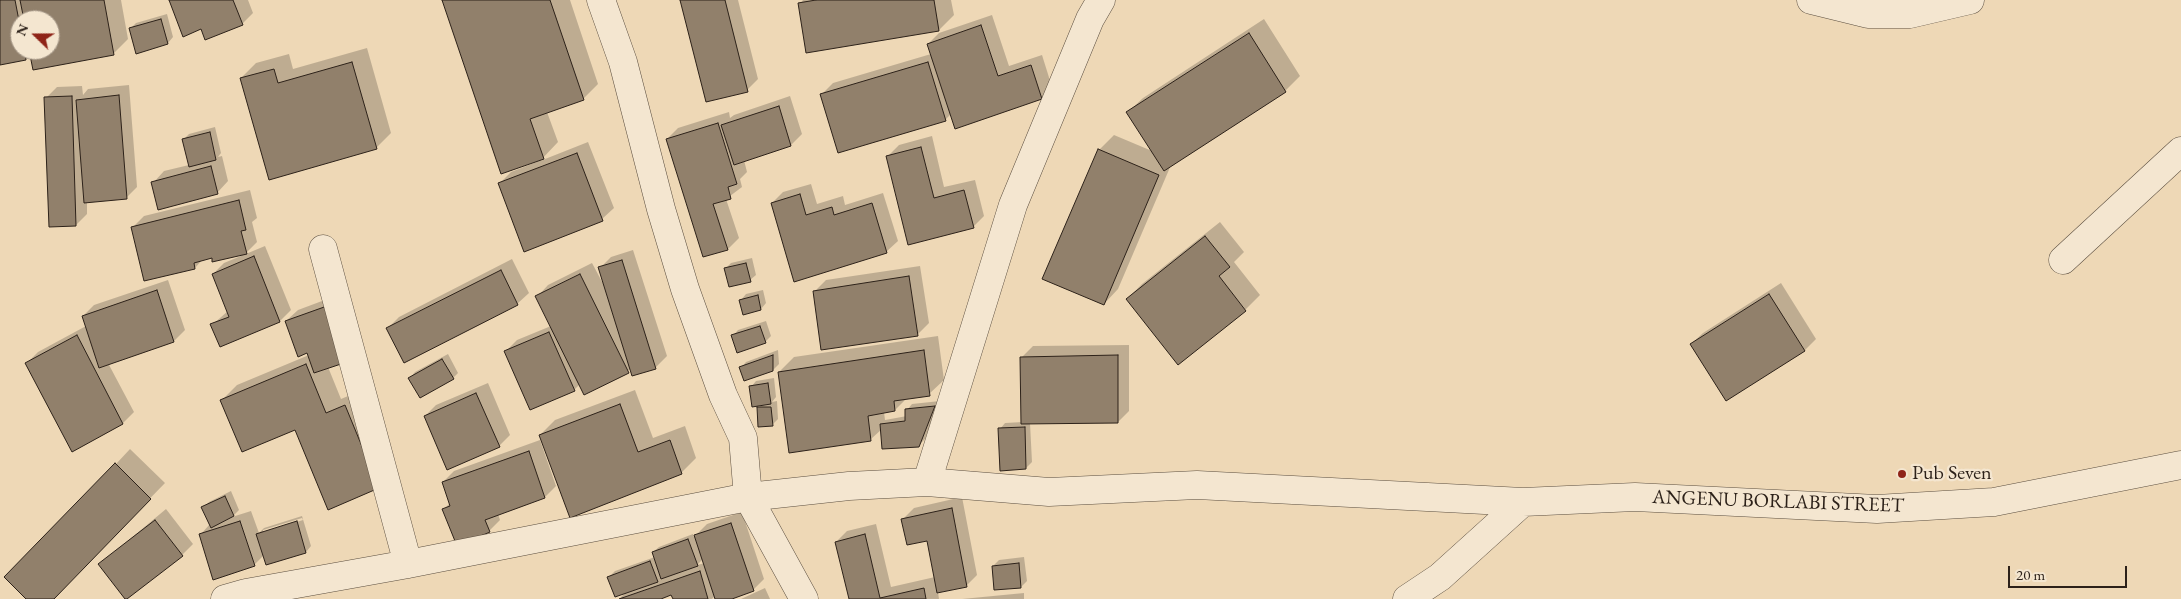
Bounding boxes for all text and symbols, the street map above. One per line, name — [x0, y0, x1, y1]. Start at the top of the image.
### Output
north arrow — [10, 10, 60, 60]
text: N — [12, 21, 32, 38]
place label: Pub Seven — [1912, 462, 1992, 486]
marker: Pub Seven — [1896, 468, 1908, 480]
street label: ANGENU BORLABI STREET — [1651, 486, 1905, 518]
scale bar — [2011, 556, 2130, 588]
text: 20 m — [2016, 565, 2045, 584]

